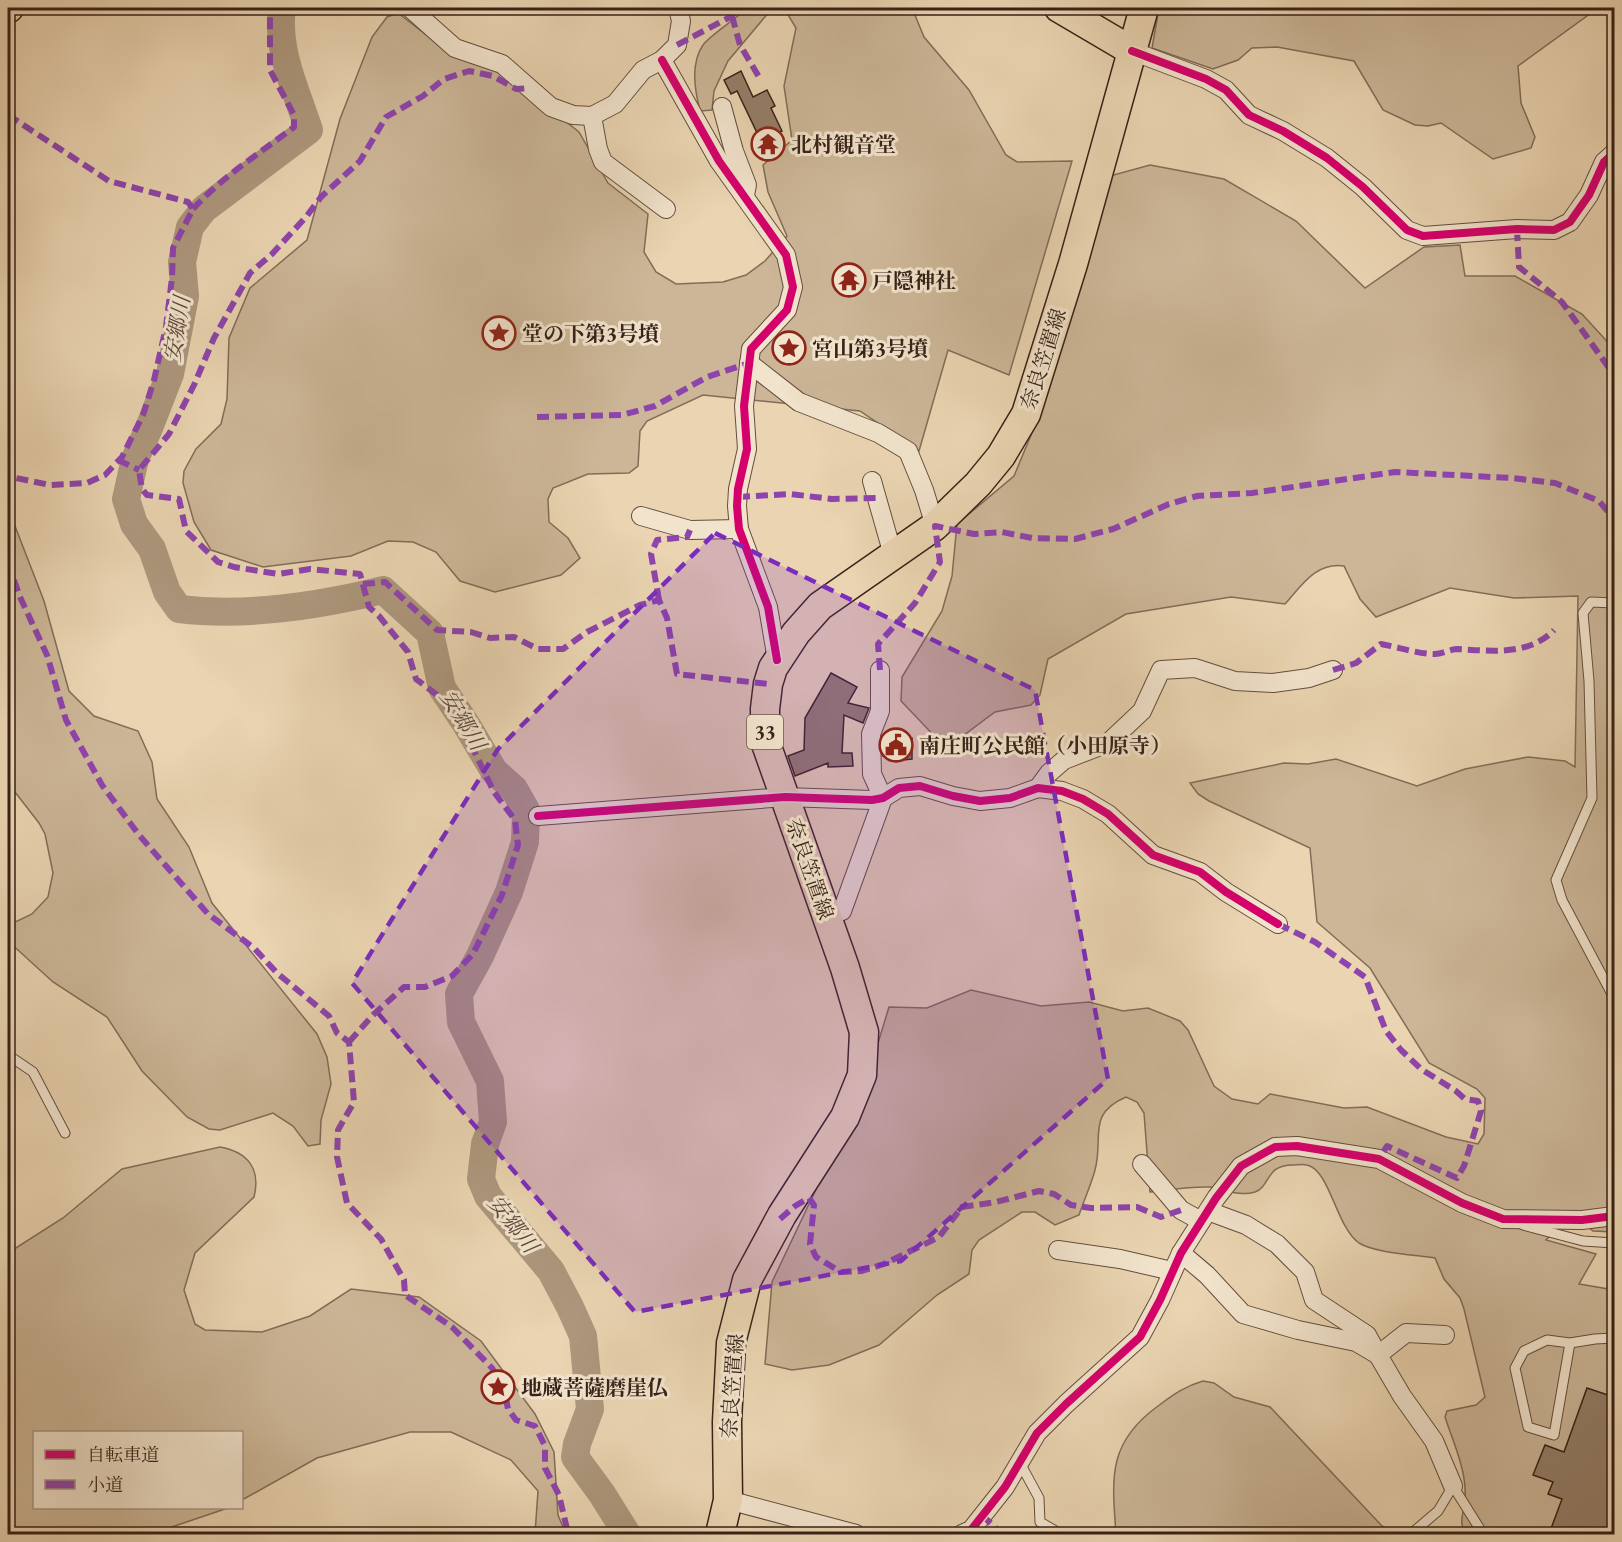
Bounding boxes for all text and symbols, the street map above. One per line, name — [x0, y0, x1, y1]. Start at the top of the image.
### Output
temple icon: 北村観音堂 — [750, 126, 786, 162]
place label: 北村観音堂 — [791, 131, 896, 158]
temple icon: 戸隠神社 — [831, 262, 867, 298]
place label: 戸隠神社 — [872, 267, 956, 294]
water label: 安郷川 — [158, 292, 197, 364]
street label: 奈良笠置線 — [1014, 305, 1072, 413]
place icon: 堂の下第3号墳 — [481, 315, 517, 351]
place label: 堂の下第3号墳 — [522, 320, 659, 347]
place icon: 宮山第3号墳 — [771, 330, 807, 366]
place label: 宮山第3号墳 — [812, 335, 928, 362]
water label: 安郷川 — [434, 684, 493, 757]
road number: 33 — [747, 715, 783, 749]
public building icon: 南庄町公民館（小田原寺） — [878, 727, 914, 763]
place label: 南庄町公民館（小田原寺） — [919, 732, 1171, 759]
street label: 奈良笠置線 — [780, 815, 840, 923]
water label: 安郷川 — [481, 1189, 546, 1261]
street label: 奈良笠置線 — [715, 1333, 749, 1439]
place icon: 地蔵菩薩磨崖仏 — [480, 1369, 516, 1405]
place label: 地蔵菩薩磨崖仏 — [521, 1374, 668, 1401]
legend — [33, 1431, 243, 1509]
text: 自転車道 — [87, 1443, 159, 1466]
text: 小道 — [87, 1473, 123, 1496]

